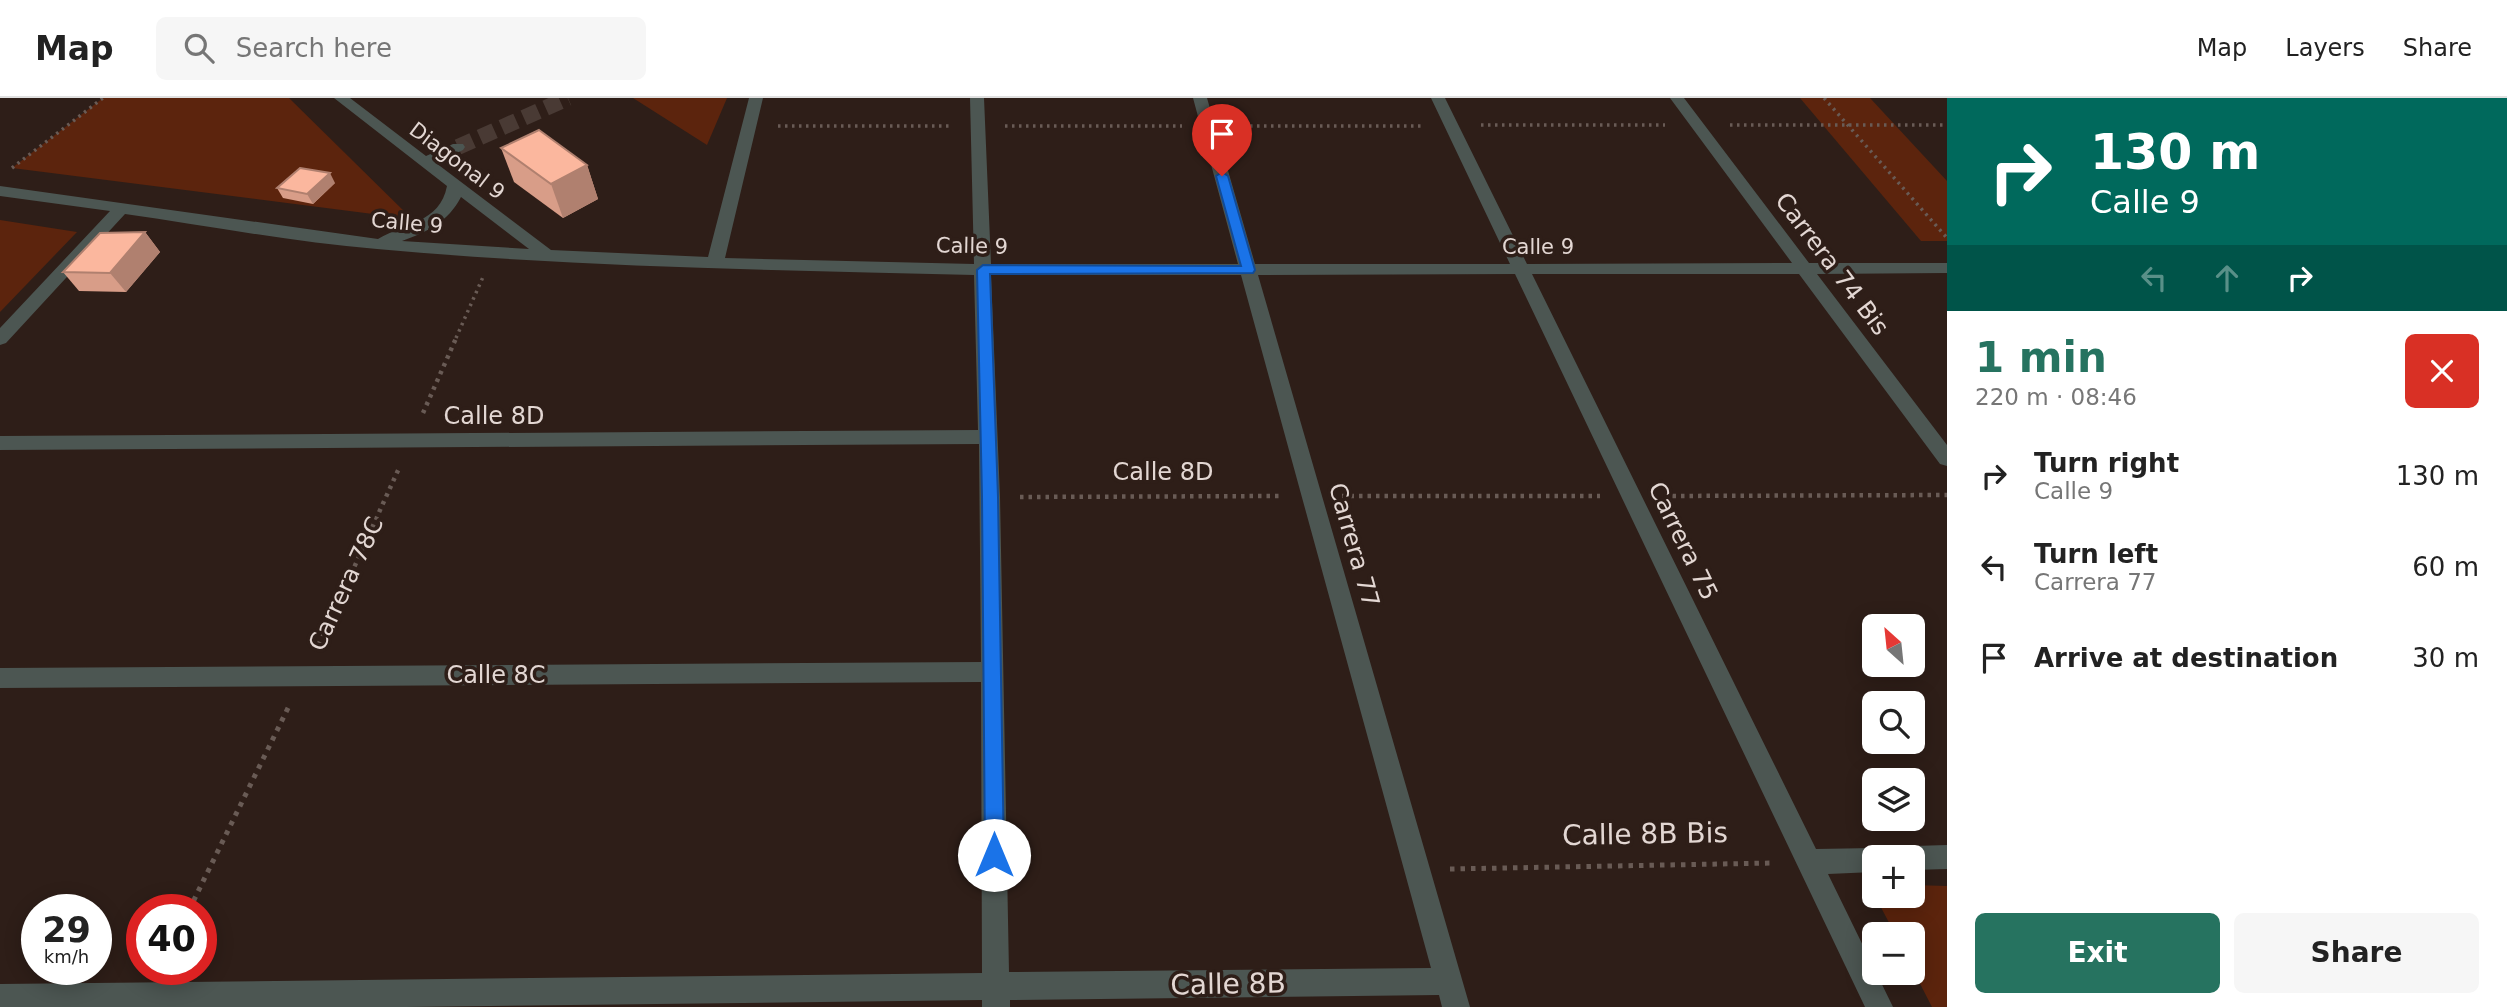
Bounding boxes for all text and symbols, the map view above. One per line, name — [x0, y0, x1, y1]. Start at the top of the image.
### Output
search box — [156, 17, 646, 80]
text: Map — [35, 29, 114, 68]
icon: search — [180, 29, 218, 67]
text: Search here — [236, 33, 392, 63]
text: Map — [2197, 34, 2247, 62]
text: Layers — [2285, 34, 2365, 62]
text: Share — [2403, 34, 2472, 62]
pin — [1192, 104, 1252, 176]
icon: arrive — [1203, 115, 1241, 153]
street label: Diagonal 9 — [405, 117, 509, 205]
text: 130 m — [2090, 124, 2260, 181]
icon: right — [1975, 126, 2066, 217]
text: Calle 9 — [2090, 183, 2200, 221]
street label: Carrera 74 Bis — [1769, 187, 1895, 341]
street label: Calle 9 — [370, 208, 444, 238]
street label: Calle 9 — [936, 233, 1008, 259]
street label: Calle 9 — [1502, 235, 1574, 259]
icon: left — [2135, 259, 2173, 297]
icon: ahead — [2208, 259, 2246, 297]
icon: right — [2281, 259, 2319, 297]
text: 1 min — [1975, 333, 2107, 382]
button: close — [2405, 334, 2479, 408]
text: 220 m · 08:46 — [1975, 384, 2137, 410]
street label: Calle 8D — [444, 402, 544, 430]
text: Turn right — [2034, 448, 2179, 478]
icon: right — [1975, 457, 2013, 495]
street label: Calle 8D — [1113, 458, 1213, 486]
text: 130 m — [2396, 461, 2479, 491]
street label: Carrera 75 — [1642, 477, 1724, 605]
text: Calle 9 — [2034, 478, 2113, 504]
street label: Carrera 77 — [1323, 480, 1385, 610]
street label: Carrera 78C — [303, 513, 389, 655]
text: Turn left — [2034, 539, 2158, 569]
icon: left — [1975, 548, 2013, 586]
text: 60 m — [2412, 552, 2479, 582]
text: Carrera 77 — [2034, 569, 2156, 595]
north arrow — [1862, 614, 1925, 677]
map controls — [1862, 614, 1925, 985]
icon: arrive — [1975, 639, 2013, 677]
text: Arrive at destination — [2034, 643, 2338, 673]
text: 30 m — [2412, 643, 2479, 673]
street label: Calle 8C — [446, 661, 546, 689]
button: search — [1862, 691, 1925, 754]
button: layers — [1862, 768, 1925, 831]
street label: Calle 8B Bis — [1562, 816, 1728, 852]
position arrow — [957, 818, 1031, 892]
button: + — [1862, 845, 1925, 908]
speed limit sign: 40 — [126, 894, 217, 985]
text: 29 — [42, 910, 91, 950]
button: Exit — [1975, 913, 2220, 993]
button: Share — [2234, 913, 2479, 993]
button: − — [1862, 922, 1925, 985]
text: km/h — [44, 946, 89, 967]
street label: Calle 8B — [1170, 966, 1286, 1002]

